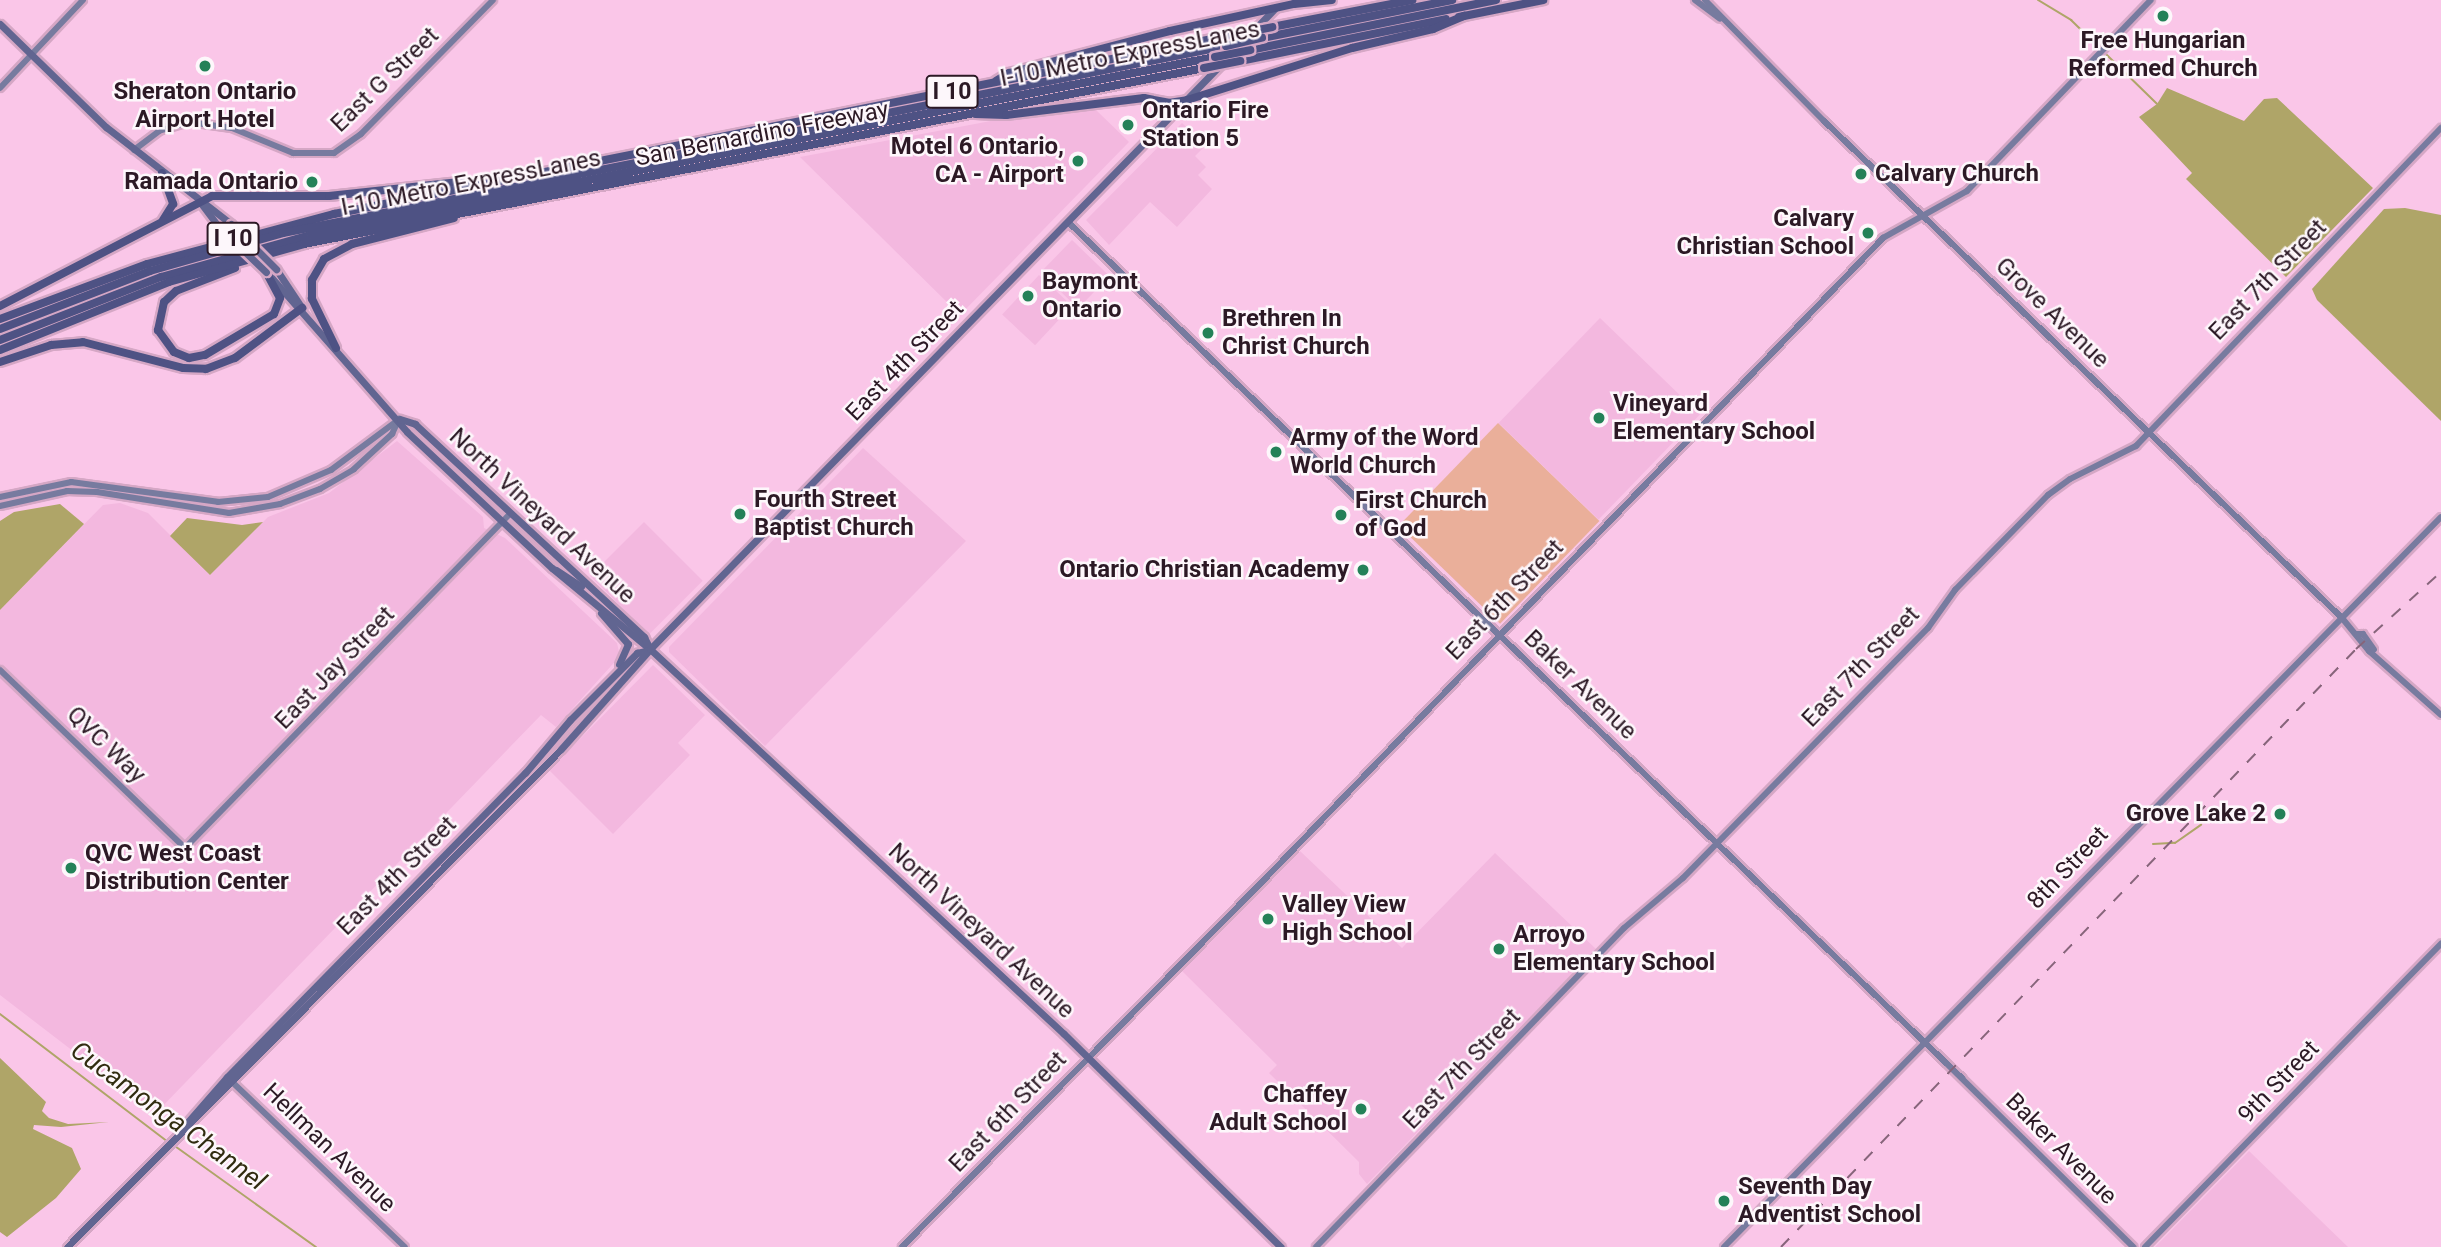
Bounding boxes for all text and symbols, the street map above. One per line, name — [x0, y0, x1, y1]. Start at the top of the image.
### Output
marker: Free Hungarian Reformed Church — [2155, 8, 2171, 24]
street label: I-10 Metro ExpressLanes — [998, 15, 1262, 93]
street label: East G Street — [325, 22, 445, 138]
place label: Free Hungarian Reformed Church — [2068, 27, 2258, 83]
marker: Sheraton Ontario Airport Hotel — [197, 58, 213, 74]
road number: I 10 — [924, 72, 980, 111]
place label: Sheraton Ontario Airport Hotel — [114, 78, 296, 134]
street label: San Bernardino Freeway — [633, 95, 891, 173]
place label: Ontario Fire Station 5 — [1142, 97, 1269, 153]
marker: Ontario Fire Station 5 — [1120, 117, 1136, 133]
place label: Motel 6 Ontario, CA - Airport — [891, 133, 1064, 189]
street label: I-10 Metro ExpressLanes — [339, 144, 603, 222]
marker: Motel 6 Ontario, CA - Airport — [1070, 153, 1086, 169]
place label: Calvary Church — [1875, 160, 2039, 188]
marker: Calvary Church — [1853, 166, 1869, 182]
place label: Ramada Ontario — [124, 168, 298, 196]
marker: Ramada Ontario — [304, 174, 320, 190]
place label: Calvary Christian School — [1676, 205, 1854, 261]
street label: East 7th Street — [2203, 214, 2333, 346]
road number: I 10 — [205, 220, 261, 258]
marker: Calvary Christian School — [1860, 225, 1876, 241]
street label: Grove Avenue — [1989, 252, 2115, 374]
place label: Baymont Ontario — [1042, 268, 1138, 324]
marker: Baymont Ontario — [1020, 288, 1036, 304]
street label: East 4th Street — [840, 295, 970, 427]
place label: Brethren In Christ Church — [1222, 305, 1370, 361]
marker: Brethren In Christ Church — [1200, 325, 1216, 341]
place label: Vineyard Elementary School — [1613, 390, 1815, 446]
marker: Vineyard Elementary School — [1591, 410, 1607, 426]
street label: North Vineyard Avenue — [443, 422, 641, 610]
place label: Army of the Word World Church — [1290, 424, 1479, 480]
marker: Army of the Word World Church — [1268, 444, 1284, 460]
place label: Fourth Street Baptist Church — [754, 486, 914, 542]
place label: First Church of God — [1355, 487, 1487, 543]
marker: Fourth Street Baptist Church — [732, 506, 748, 522]
marker: First Church of God — [1333, 507, 1349, 523]
street label: East 6th Street — [1440, 534, 1570, 666]
place label: Ontario Christian Academy — [1059, 556, 1349, 584]
marker: Ontario Christian Academy — [1355, 562, 1371, 578]
street label: East Jay Street — [269, 601, 401, 735]
street label: East 7th Street — [1796, 601, 1926, 733]
street label: Baker Avenue — [1518, 624, 1642, 746]
street label: QVC Way — [61, 701, 151, 789]
place label: Grove Lake 2 — [2126, 800, 2266, 828]
marker: Grove Lake 2 — [2272, 806, 2288, 822]
street label: East 4th Street — [331, 810, 463, 942]
street label: 8th Street — [2022, 821, 2114, 915]
street label: North Vineyard Avenue — [882, 837, 1080, 1025]
place label: QVC West Coast Distribution Center — [85, 840, 289, 896]
marker: QVC West Coast Distribution Center — [63, 860, 79, 876]
place label: Valley View High School — [1282, 891, 1413, 947]
marker: Valley View High School — [1260, 911, 1276, 927]
place label: Arroyo Elementary School — [1513, 921, 1715, 977]
marker: Arroyo Elementary School — [1491, 941, 1507, 957]
street label: East 7th Street — [1397, 1003, 1527, 1135]
water label: Cucamonga Channel — [64, 1035, 272, 1197]
street label: 9th Street — [2233, 1035, 2325, 1129]
street label: East 6th Street — [943, 1046, 1073, 1178]
street label: Hellman Avenue — [257, 1077, 401, 1219]
place label: Chaffey Adult School — [1209, 1081, 1347, 1137]
street label: Baker Avenue — [1999, 1087, 2123, 1211]
marker: Chaffey Adult School — [1353, 1101, 1369, 1117]
place label: Seventh Day Adventist School — [1738, 1173, 1921, 1229]
marker: Seventh Day Adventist School — [1716, 1193, 1732, 1209]

